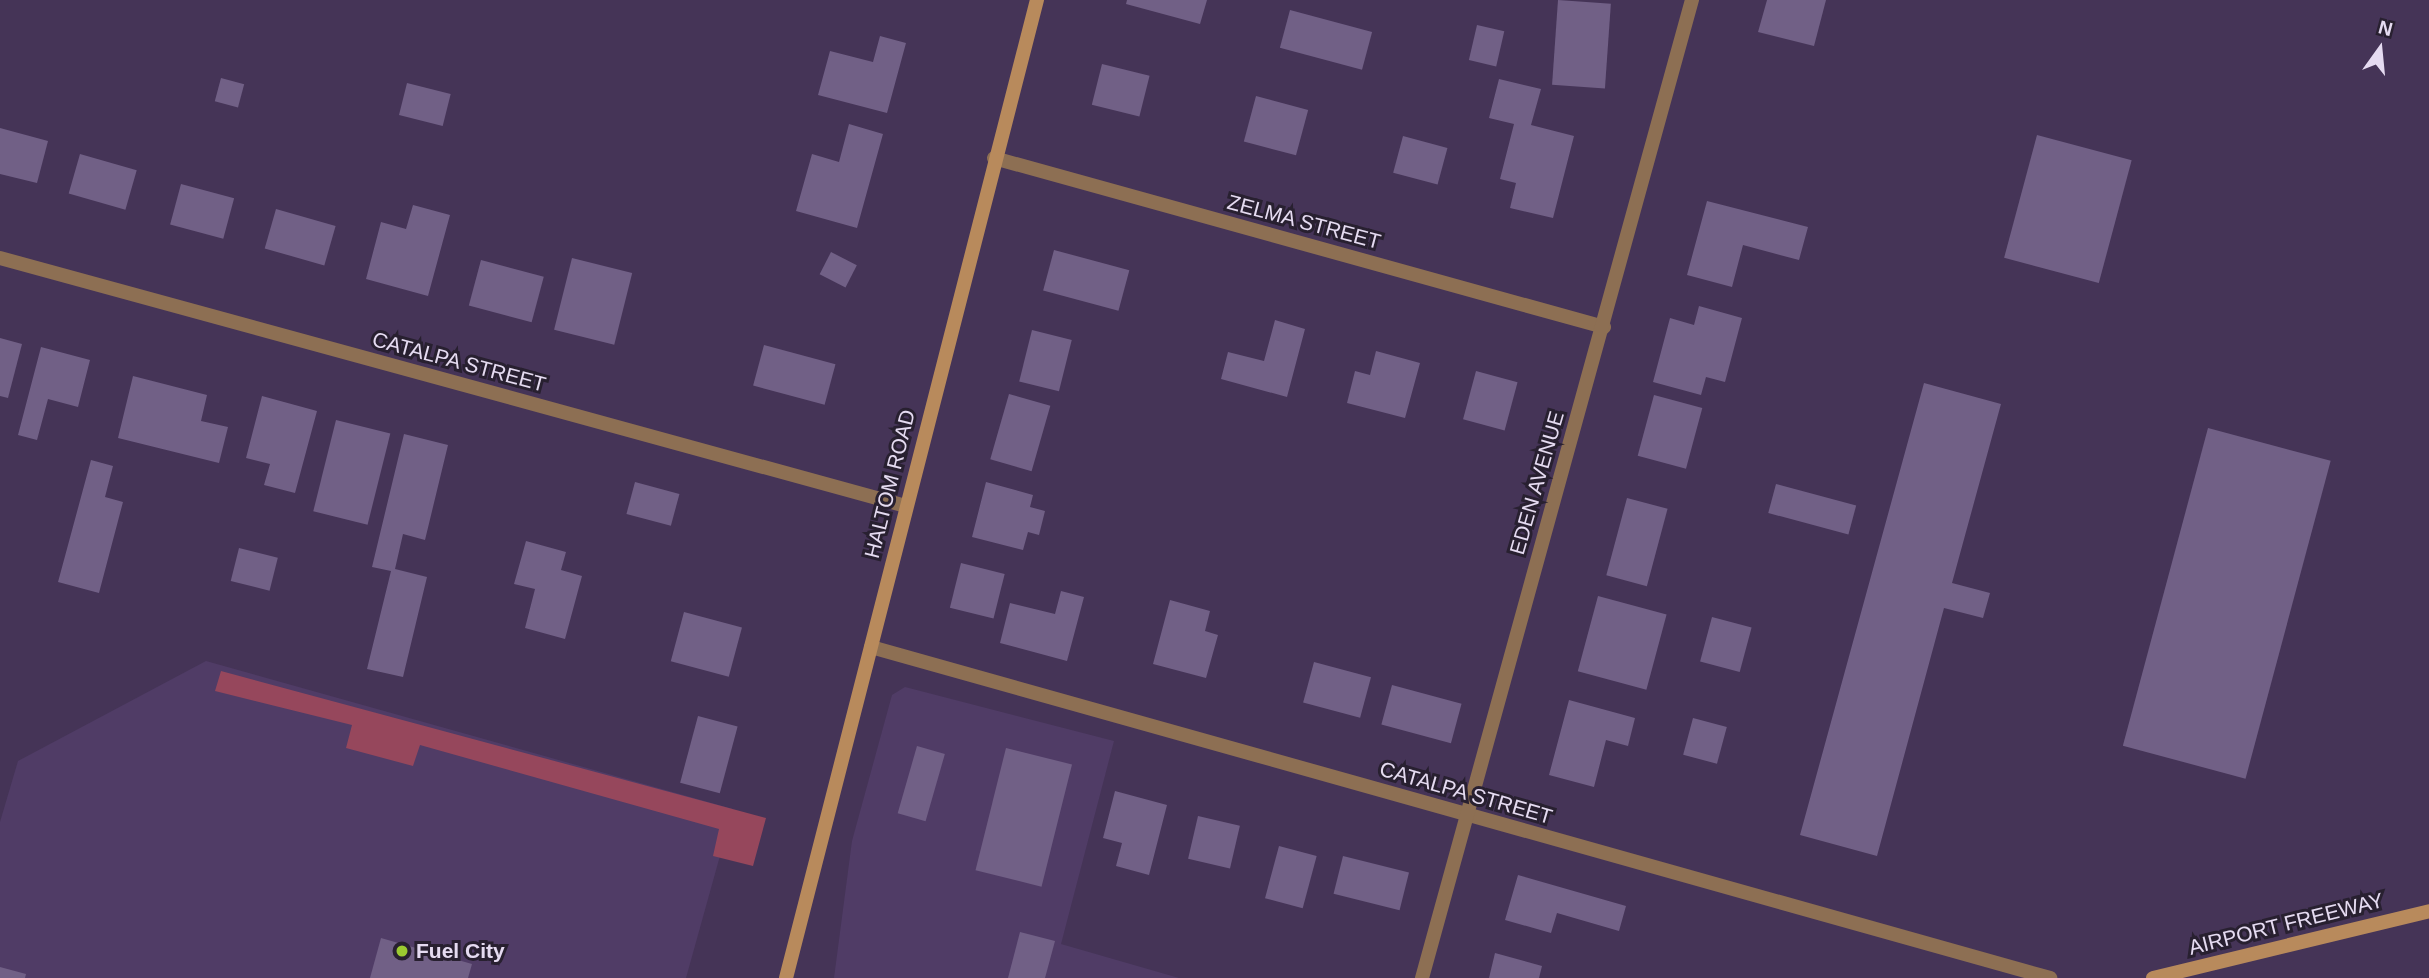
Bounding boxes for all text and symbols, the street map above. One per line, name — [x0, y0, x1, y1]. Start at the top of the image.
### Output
north arrow — [2345, 14, 2415, 84]
text: N — [2376, 16, 2395, 40]
street label: ZELMA STREET — [1224, 189, 1384, 255]
street label: CATALPA STREET — [369, 327, 549, 397]
street label: HALTOM ROAD — [859, 407, 921, 561]
street label: EDEN AVENUE — [1504, 408, 1570, 558]
street label: CATALPA STREET — [1376, 756, 1556, 830]
street label: AIRPORT FREEWAY — [2186, 888, 2386, 960]
place label: Fuel City — [416, 938, 505, 964]
marker: Fuel City — [394, 943, 410, 959]

